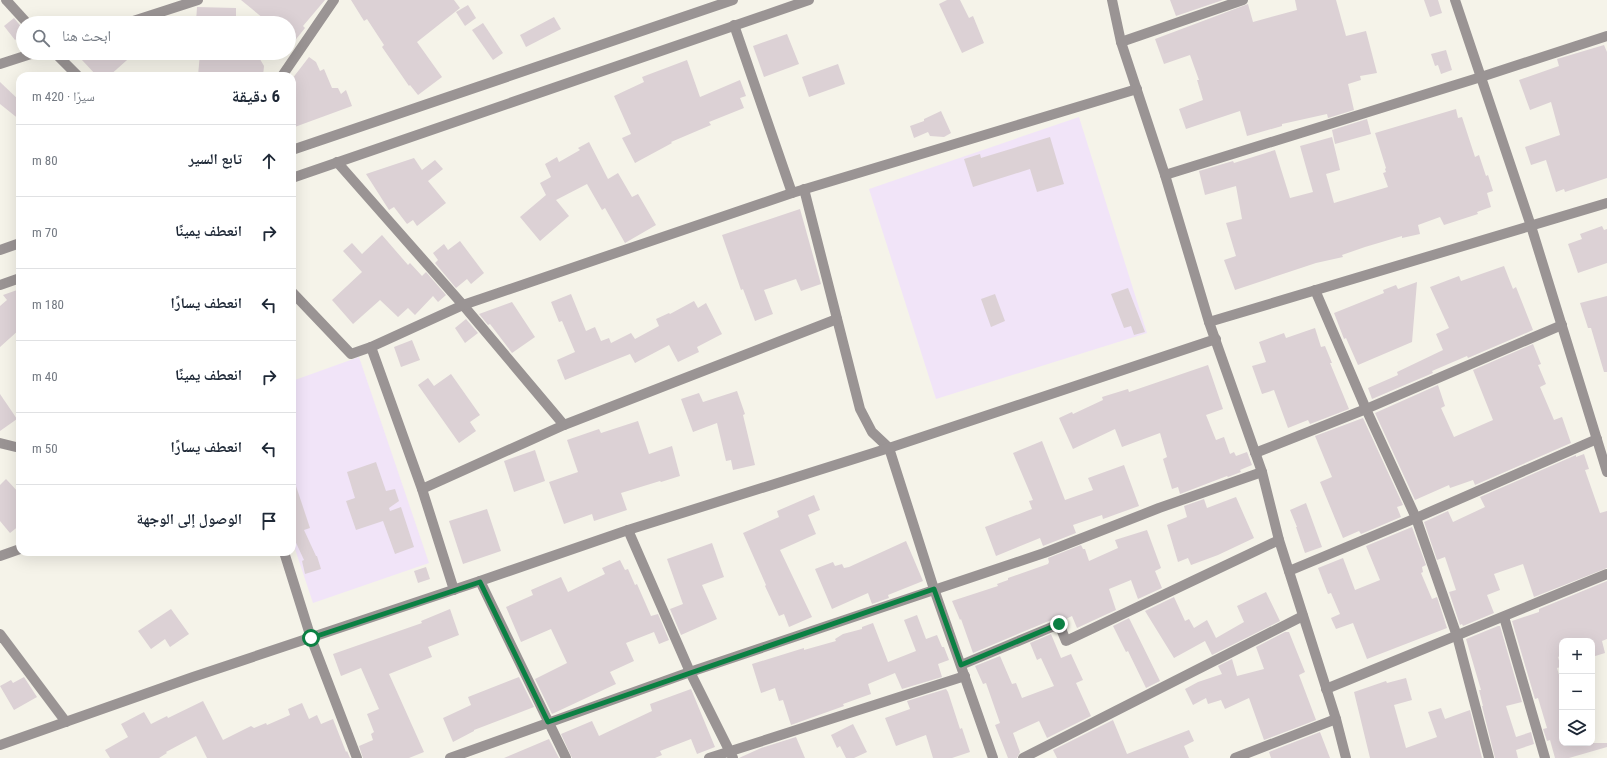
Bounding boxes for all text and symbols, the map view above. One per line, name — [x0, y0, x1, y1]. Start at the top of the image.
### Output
search box — [16, 16, 296, 60]
icon: search — [30, 27, 52, 49]
text: ابحث هنا — [62, 27, 111, 45]
text: 6 دقيقة — [232, 86, 280, 106]
text: سيرًا · 420 m — [32, 89, 95, 104]
text: تابع السير — [189, 150, 242, 168]
icon: ahead — [258, 150, 280, 172]
text: 80 m — [32, 153, 58, 168]
text: انعطف يمينًا — [175, 222, 242, 240]
icon: right — [258, 222, 280, 244]
text: 70 m — [32, 225, 58, 240]
text: انعطف يسارًا — [171, 294, 242, 312]
icon: left — [258, 294, 280, 316]
text: 180 m — [32, 297, 64, 312]
text: انعطف يمينًا — [175, 366, 242, 384]
icon: right — [258, 366, 280, 388]
text: 40 m — [32, 369, 58, 384]
text: انعطف يسارًا — [171, 438, 242, 456]
icon: left — [258, 438, 280, 460]
text: 50 m — [32, 441, 58, 456]
text: الوصول إلى الوجهة — [136, 510, 242, 528]
icon: arrive — [258, 510, 280, 532]
route end — [1050, 615, 1068, 633]
route start — [302, 629, 320, 647]
map controls — [1559, 638, 1595, 746]
button: + — [1559, 638, 1595, 674]
button: − — [1559, 674, 1595, 710]
button: layers — [1559, 710, 1595, 746]

